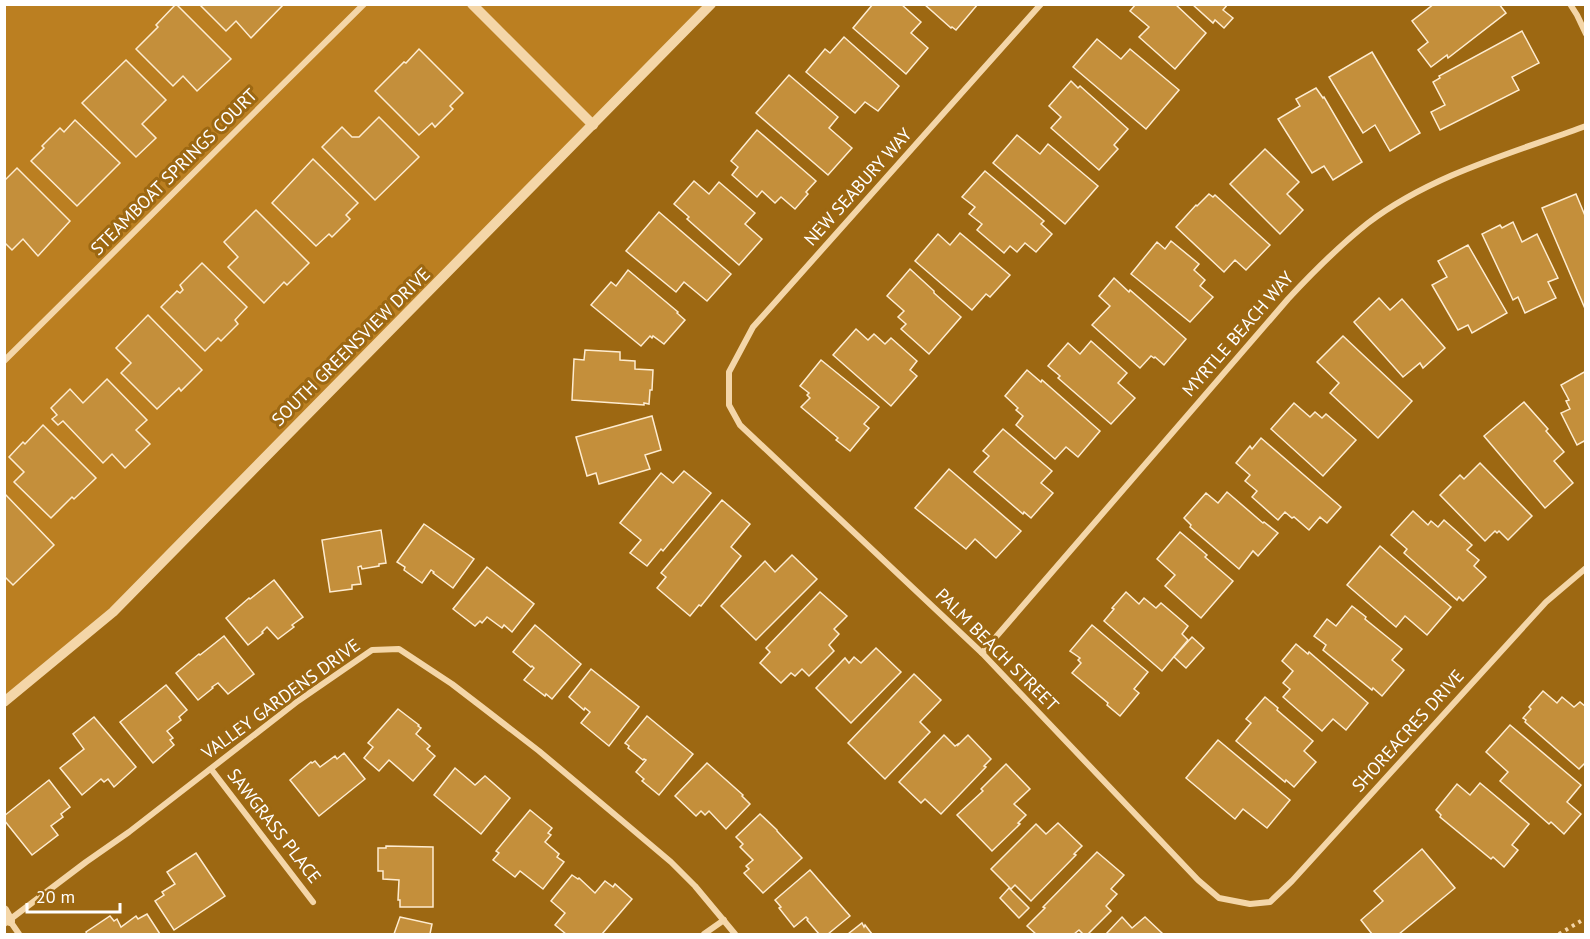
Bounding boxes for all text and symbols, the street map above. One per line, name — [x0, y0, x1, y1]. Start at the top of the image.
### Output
street label: STEAMBOAT SPRINGS COURT — [86, 84, 262, 260]
street label: NEW SEABURY WAY — [799, 123, 917, 250]
street label: SOUTH GREENSVIEW DRIVE — [266, 262, 435, 431]
street label: MYRTLE BEACH WAY — [1177, 266, 1298, 401]
street label: PALM BEACH STREET — [931, 583, 1064, 716]
street label: VALLEY GARDENS DRIVE — [196, 633, 364, 764]
street label: SHOREACRES DRIVE — [1347, 665, 1469, 797]
street label: SAWGRASS PLACE — [222, 764, 326, 888]
scale bar — [27, 876, 120, 914]
text: 20 m — [36, 885, 75, 908]

